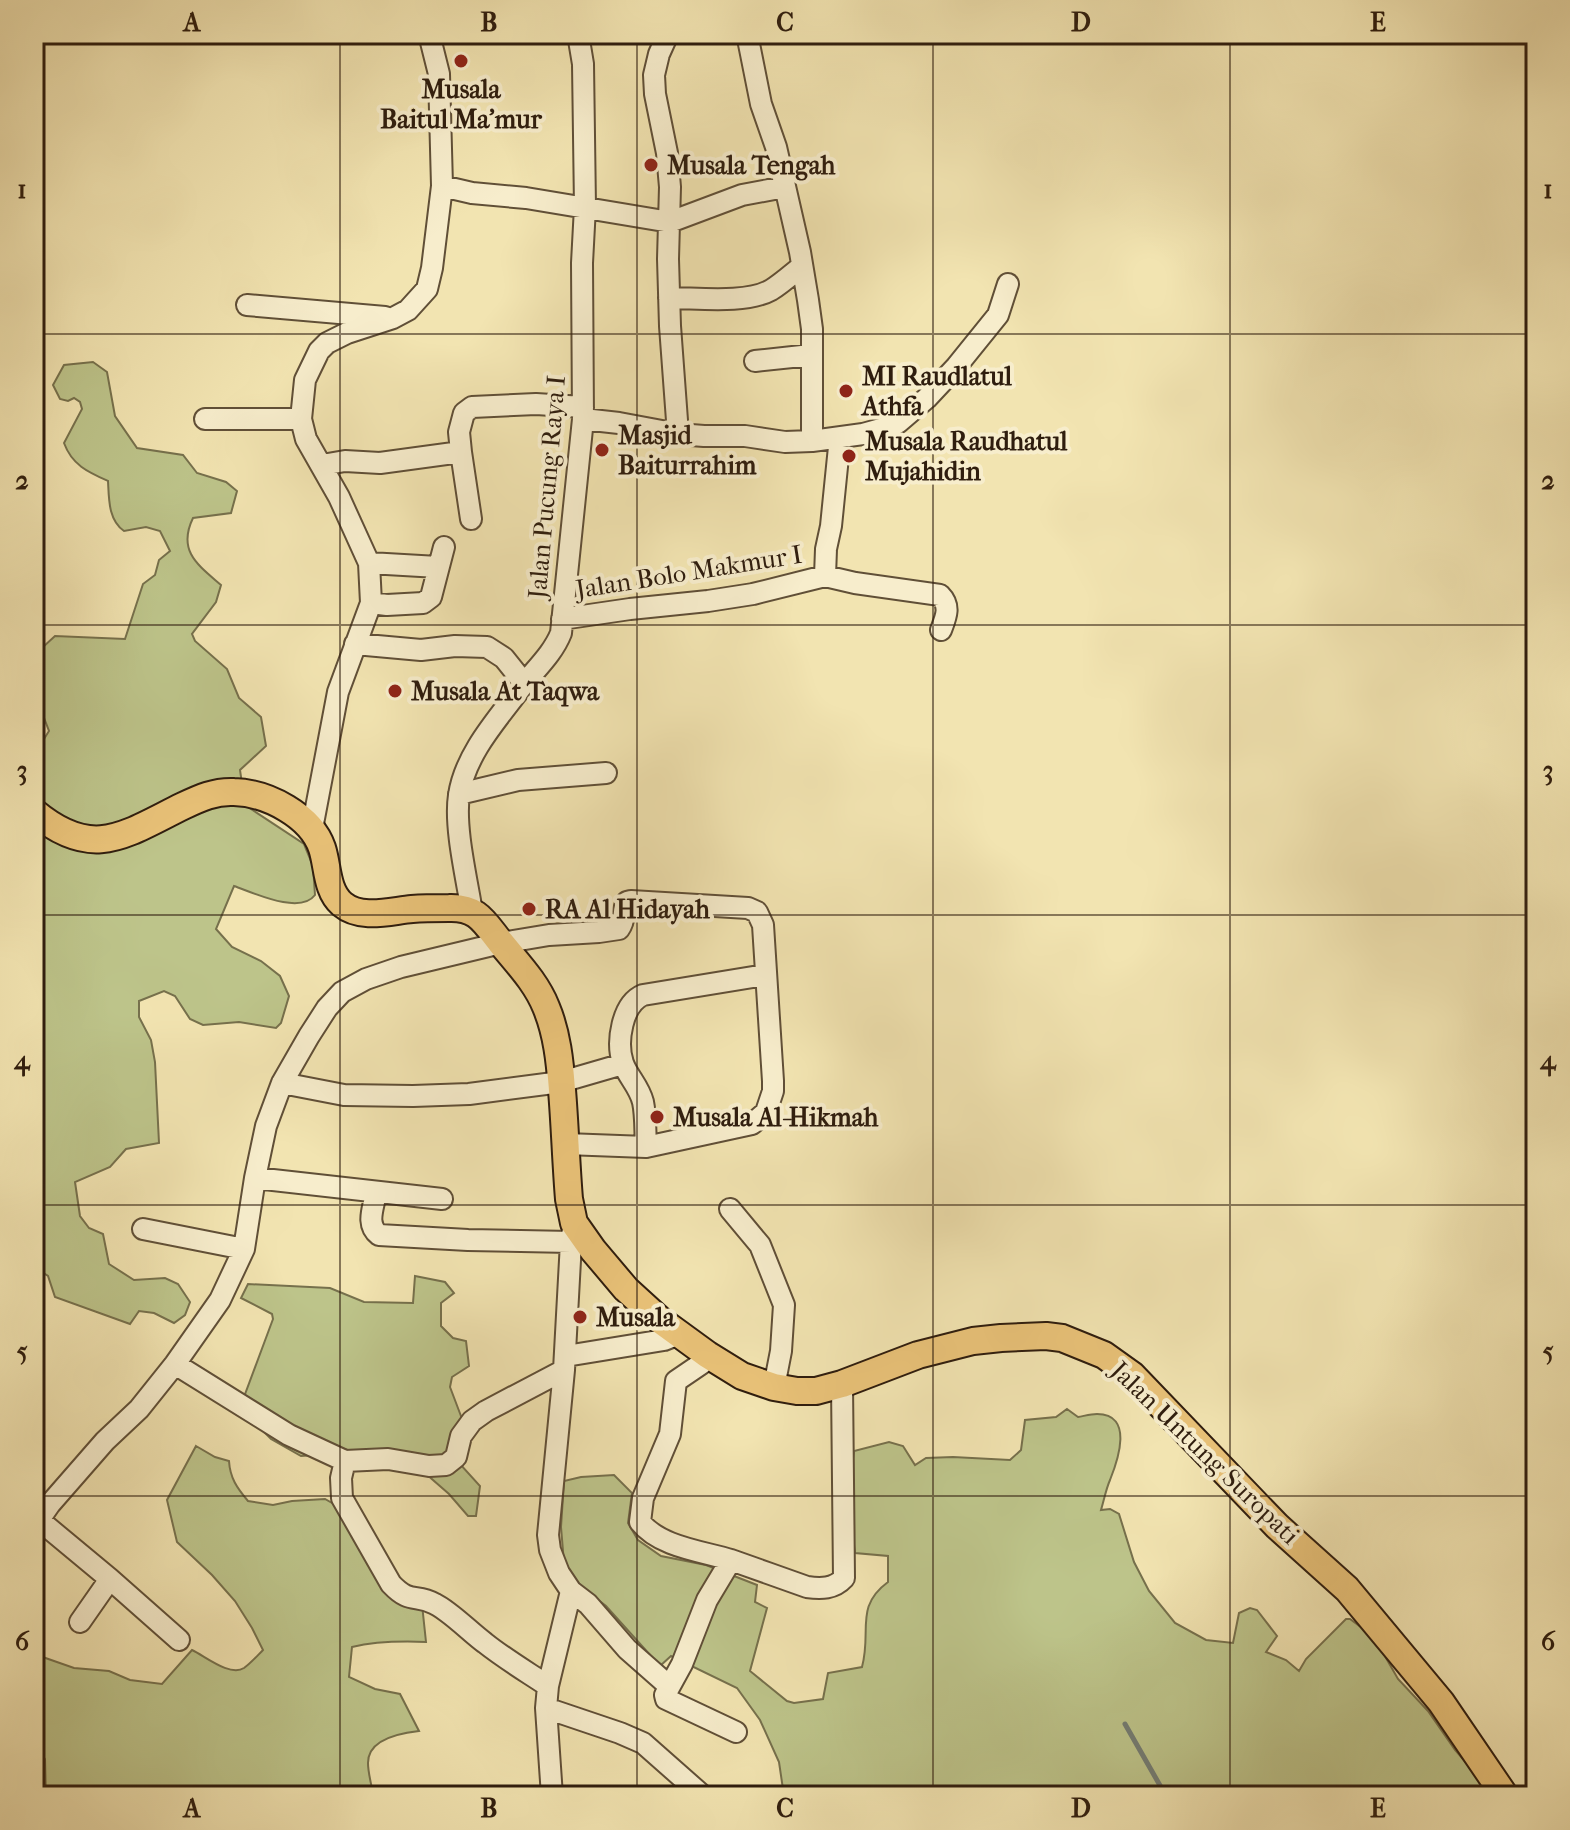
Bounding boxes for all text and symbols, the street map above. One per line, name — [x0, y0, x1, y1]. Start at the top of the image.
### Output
text: A — [182, 7, 202, 38]
text: B — [481, 7, 498, 38]
text: C — [776, 7, 794, 38]
text: D — [1071, 7, 1091, 38]
text: E — [1370, 7, 1386, 38]
marker: Musala Baitul Ma'mur — [452, 52, 470, 70]
place label: Musala Baitul Ma'mur — [380, 74, 543, 135]
place label: Musala Tengah — [667, 150, 836, 181]
marker: Musala Tengah — [642, 156, 660, 174]
text: 1 — [17, 174, 27, 205]
text: 1 — [1543, 174, 1553, 205]
place label: MI Raudlatul Athfa — [860, 361, 1013, 422]
street label: Jalan Pucung Raya I — [522, 374, 572, 602]
marker: MI Raudlatul Athfa — [837, 382, 855, 400]
place label: Masjid Baiturrahim — [618, 420, 757, 481]
place label: Musala Raudhatul Mujahidin — [865, 426, 1068, 487]
marker: Masjid Baiturrahim — [593, 441, 611, 459]
marker: Musala Raudhatul Mujahidin — [840, 447, 858, 465]
text: 2 — [15, 465, 29, 496]
text: 2 — [1541, 465, 1555, 496]
street label: Jalan Bolo Makmur I — [572, 539, 804, 606]
place label: Musala At Taqwa — [411, 676, 600, 707]
marker: Musala At Taqwa — [386, 682, 404, 700]
text: 3 — [17, 755, 27, 786]
text: 3 — [1543, 755, 1553, 786]
place label: RA Al Hidayah — [545, 894, 710, 925]
marker: RA Al Hidayah — [520, 900, 538, 918]
text: 4 — [13, 1045, 31, 1077]
text: 4 — [1539, 1045, 1557, 1077]
place label: Musala Al-Hikmah — [673, 1102, 879, 1133]
marker: Musala Al-Hikmah — [648, 1108, 666, 1126]
place label: Musala — [596, 1302, 676, 1333]
marker: Musala — [571, 1308, 589, 1326]
text: 5 — [16, 1336, 28, 1367]
text: 5 — [1542, 1336, 1554, 1367]
street label: Jalan Untung Suropati — [1103, 1354, 1306, 1551]
text: 6 — [15, 1626, 30, 1657]
text: 6 — [1541, 1626, 1556, 1657]
text: A — [182, 1793, 202, 1824]
text: B — [481, 1793, 498, 1824]
text: C — [776, 1793, 794, 1824]
text: D — [1071, 1793, 1091, 1824]
text: E — [1370, 1793, 1386, 1824]

